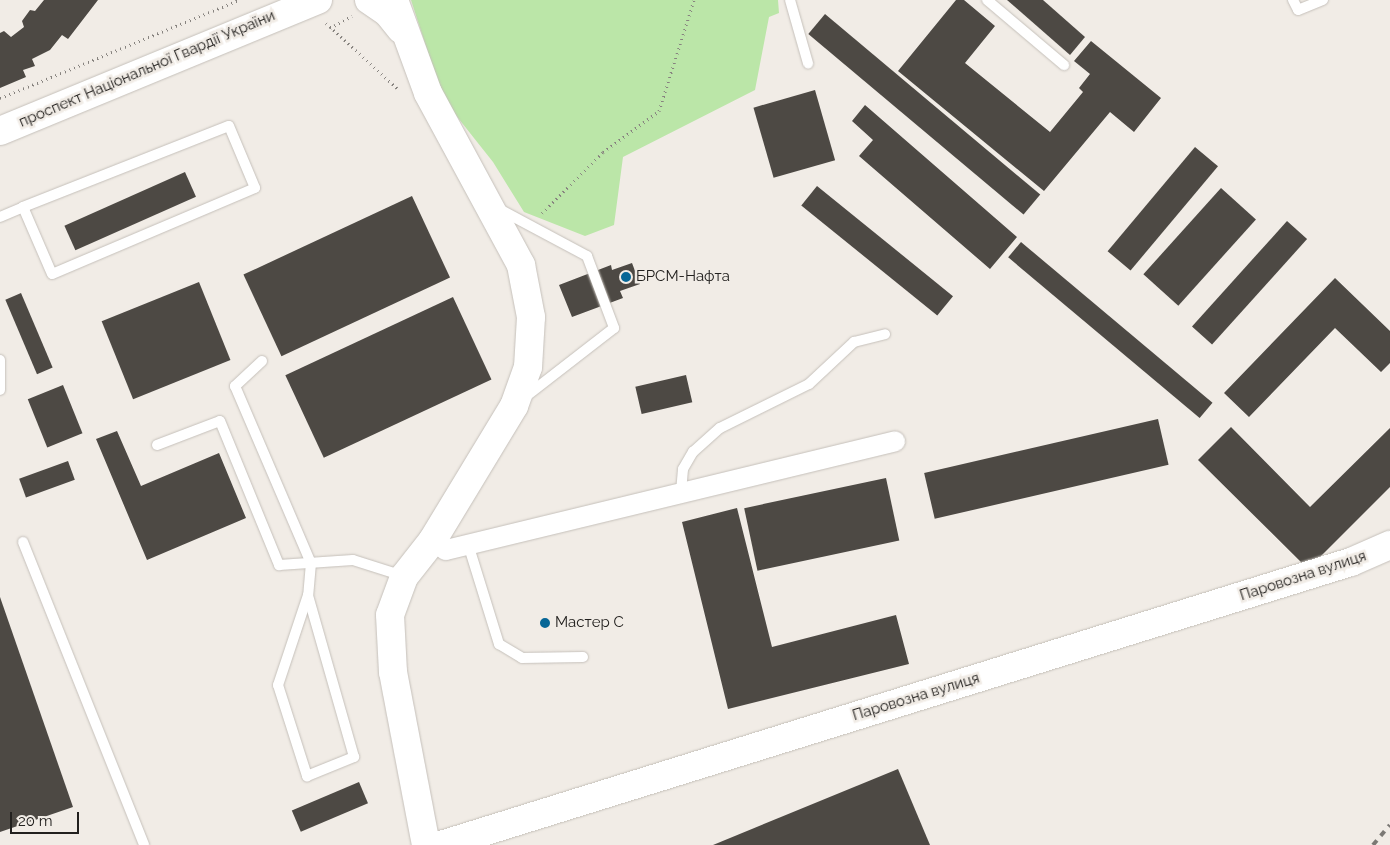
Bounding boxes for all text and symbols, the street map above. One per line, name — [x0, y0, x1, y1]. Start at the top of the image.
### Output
street label: проспект Національної Гвардії України — [16, 7, 278, 131]
place label: БРСМ-Нафта — [636, 268, 730, 286]
marker: БРСМ-Нафта — [620, 271, 632, 283]
street label: Паровозна вулиця — [1238, 547, 1368, 605]
place label: Мастер С — [555, 614, 624, 632]
marker: Мастер С — [539, 617, 551, 629]
street label: Паровозна вулиця — [850, 669, 982, 725]
scale bar — [12, 802, 81, 834]
text: 20 m — [18, 812, 53, 830]

